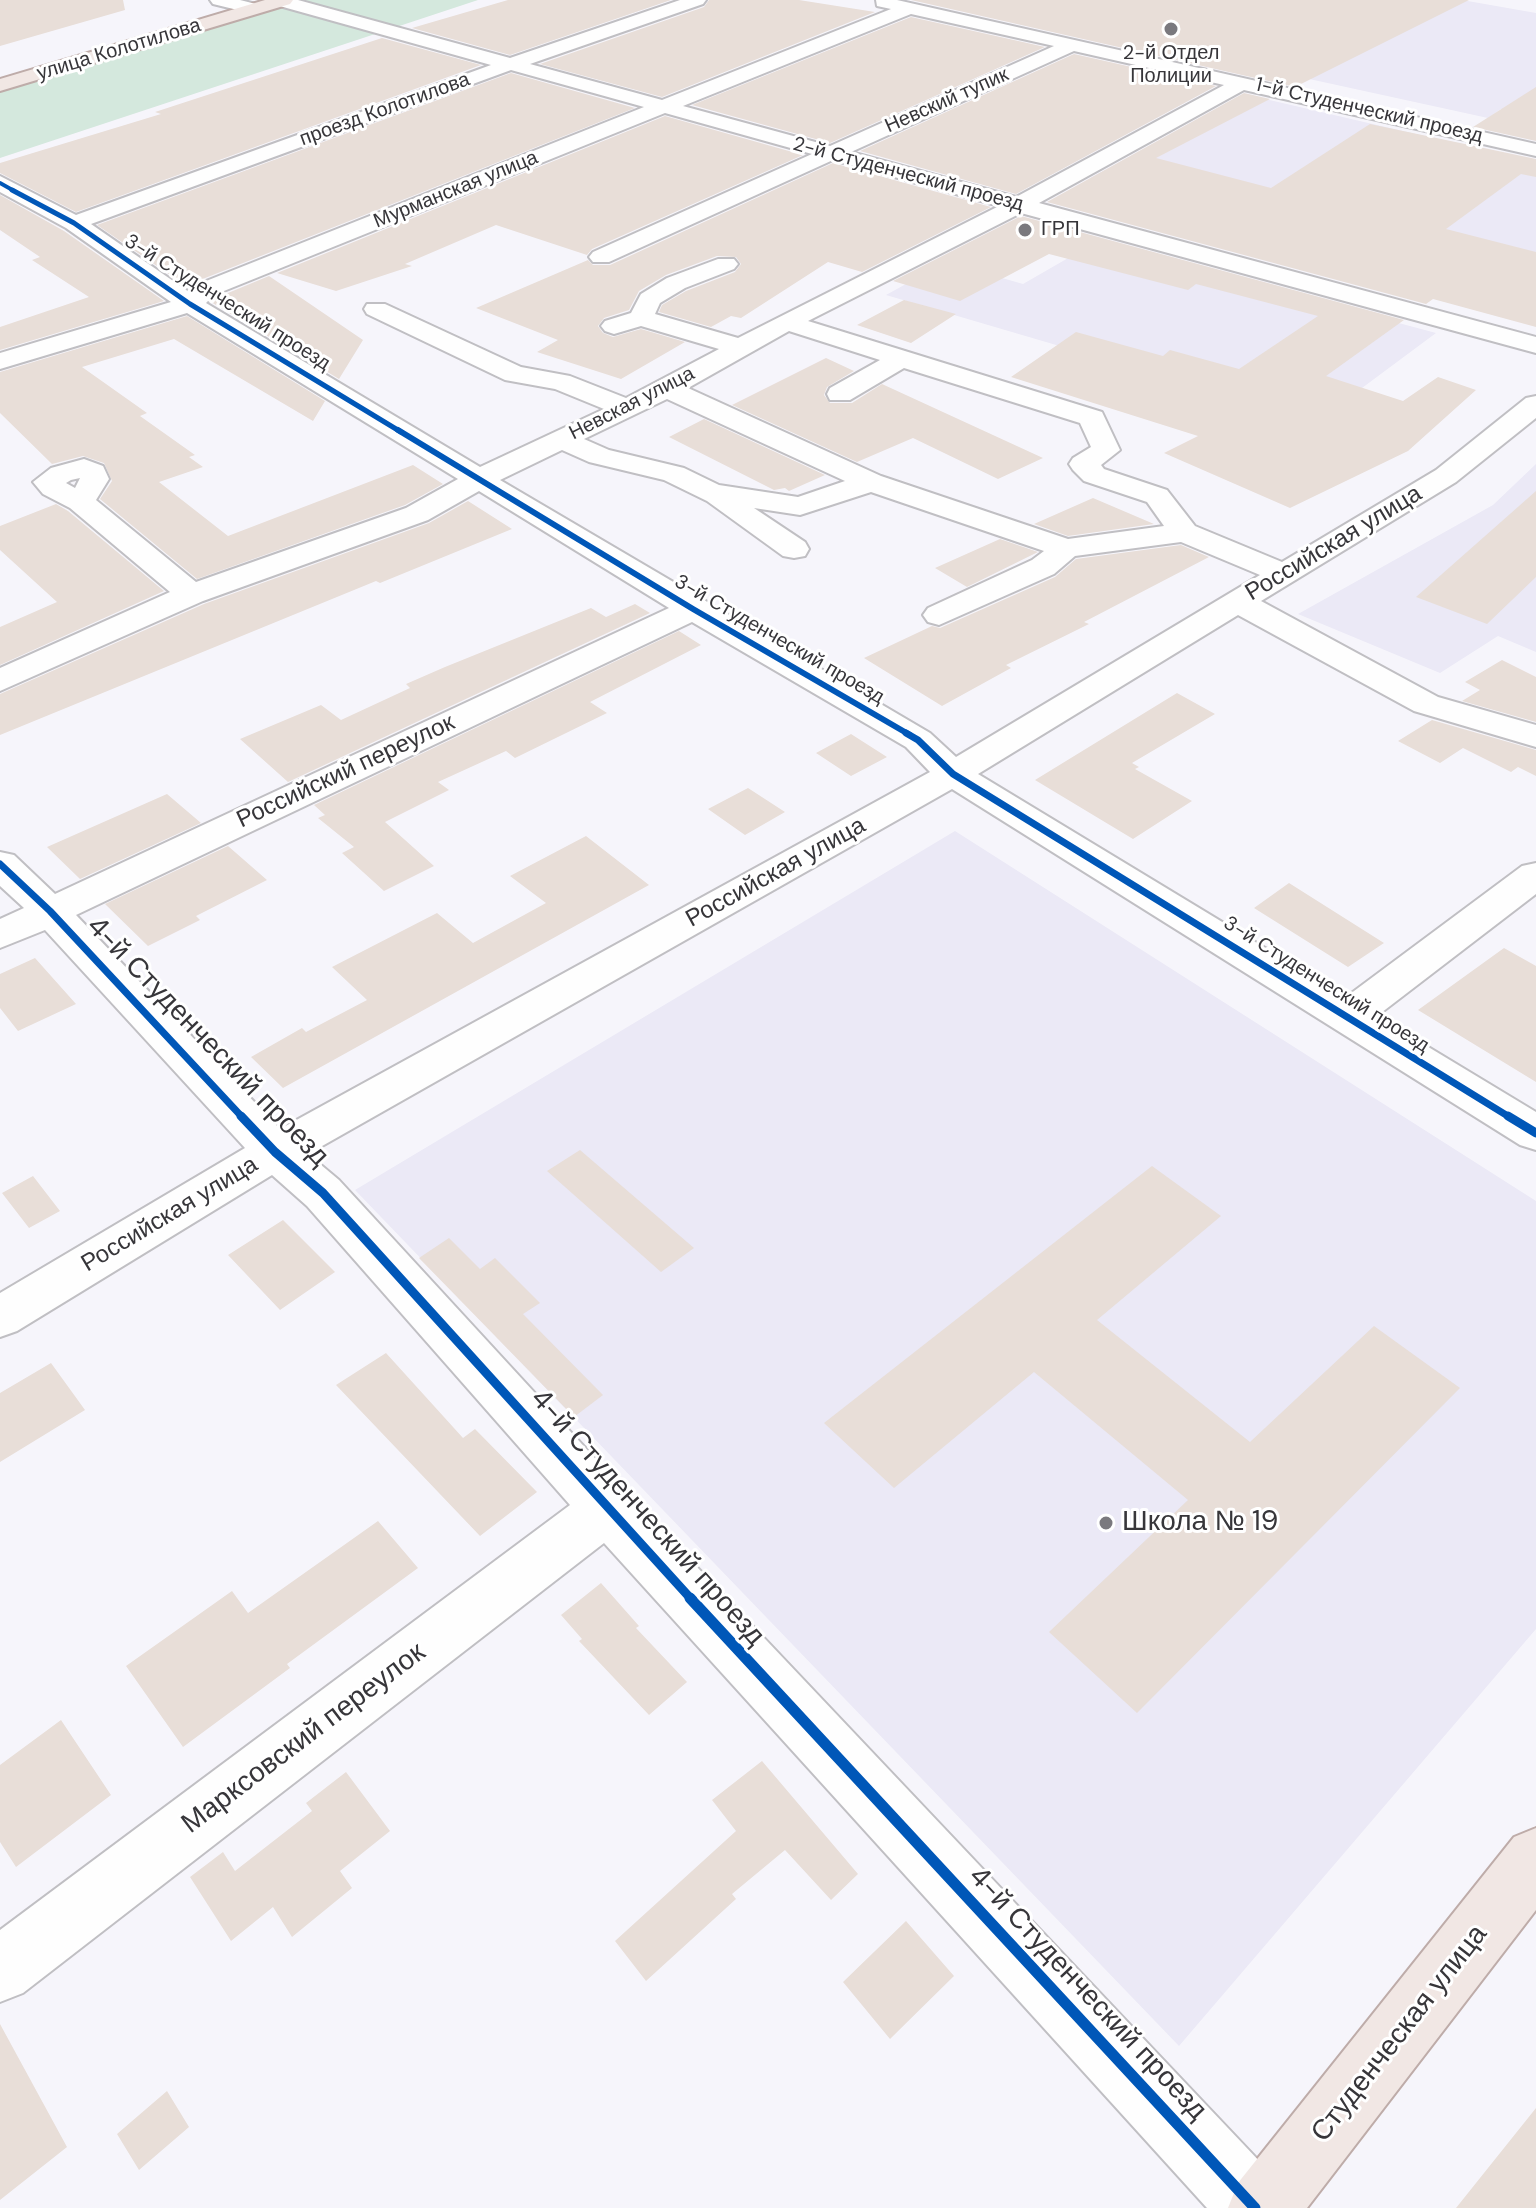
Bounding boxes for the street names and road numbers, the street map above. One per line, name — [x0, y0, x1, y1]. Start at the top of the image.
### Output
street label: улица Колотилова — [34, 14, 204, 86]
street label: Невский тупик — [882, 63, 1012, 139]
street label: проезд Колотилова — [297, 68, 473, 152]
street label: 1-й Студенческий проезд — [1253, 73, 1485, 149]
street label: 2-й Студенческий проезд — [790, 133, 1026, 217]
street label: Мурманская улица — [370, 146, 542, 234]
street label: 3-й Студенческий проезд — [120, 230, 334, 376]
street label: Невская улица — [565, 362, 699, 446]
street label: Российская улица — [1241, 480, 1427, 608]
street label: 3-й Студенческий проезд — [670, 570, 888, 710]
street label: Российский переулок — [232, 709, 460, 835]
street label: Российская улица — [681, 812, 871, 934]
street label: 4-й Студенческий проезд — [79, 910, 335, 1174]
street label: 3-й Студенческий проезд — [1219, 912, 1433, 1058]
street label: Российская улица — [77, 1151, 263, 1279]
street label: 4-й Студенческий проезд — [523, 1383, 771, 1653]
street label: Марксовский переулок — [176, 1636, 432, 1842]
street label: 4-й Студенческий проезд — [961, 1860, 1213, 2128]
street label: Студенческая улица — [1305, 1919, 1495, 2149]

